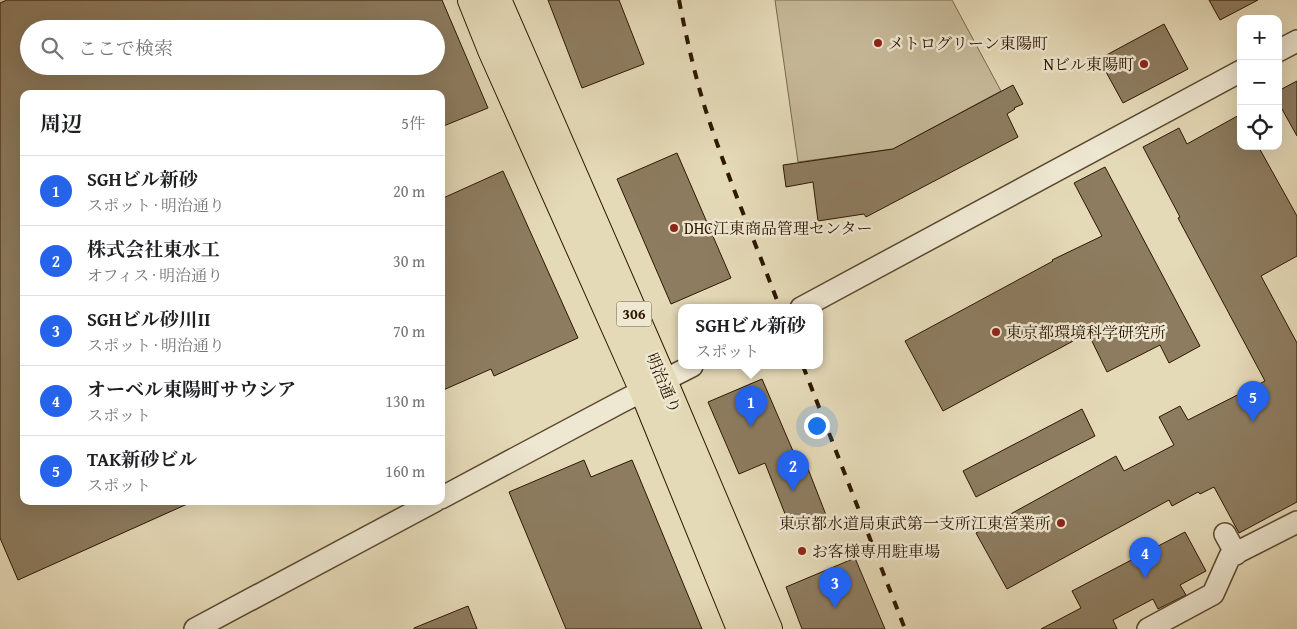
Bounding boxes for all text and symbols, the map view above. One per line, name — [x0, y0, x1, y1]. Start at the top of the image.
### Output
map controls — [1237, 15, 1282, 150]
button: + — [1237, 15, 1282, 60]
search box — [20, 20, 445, 75]
place label: メトログリーン東陽町 — [888, 31, 1048, 55]
icon: search — [38, 34, 66, 62]
text: ここで検索 — [78, 34, 173, 62]
marker: メトログリーン東陽町 — [872, 37, 884, 49]
place label: Nビル東陽町 — [1044, 52, 1134, 76]
marker: Nビル東陽町 — [1138, 58, 1150, 70]
button: − — [1237, 60, 1282, 105]
button: locate — [1237, 105, 1282, 150]
text: 周辺 — [40, 108, 82, 139]
text: 5件 — [401, 111, 425, 135]
text: SGHビル新砂 — [87, 165, 198, 193]
text: 1 — [52, 179, 60, 203]
text: 20 m — [393, 179, 425, 203]
text: スポット · 明治通り — [87, 193, 225, 217]
place label: DHC江東商品管理センター — [684, 216, 872, 240]
marker: DHC江東商品管理センター — [668, 222, 680, 234]
text: 株式会社東水工 — [87, 235, 220, 263]
text: 2 — [52, 249, 60, 273]
text: 30 m — [393, 249, 425, 273]
text: オフィス · 明治通り — [87, 263, 223, 287]
road number: 306 — [616, 302, 652, 326]
popup — [678, 304, 823, 369]
text: SGHビル砂川Ⅱ — [87, 305, 210, 333]
text: SGHビル新砂 — [695, 311, 806, 339]
text: 3 — [52, 319, 60, 343]
text: 70 m — [393, 319, 425, 343]
place label: 東京都環境科学研究所 — [1006, 320, 1166, 344]
marker: 東京都環境科学研究所 — [990, 326, 1002, 338]
text: スポット · 明治通り — [87, 333, 225, 357]
text: スポット — [695, 339, 759, 363]
street label: 明治通り — [640, 349, 688, 417]
text: オーベル東陽町サウシア — [87, 375, 296, 403]
pin: 5 — [1237, 381, 1269, 422]
pin: 1 — [735, 386, 767, 427]
text: 4 — [52, 389, 60, 413]
text: 130 m — [385, 389, 425, 413]
text: スポット — [87, 403, 151, 427]
your location — [804, 413, 830, 439]
text: TAK新砂ビル — [87, 445, 197, 473]
pin: 2 — [777, 450, 809, 491]
text: 5 — [52, 459, 60, 483]
text: 160 m — [385, 459, 425, 483]
text: スポット — [87, 473, 151, 497]
place label: 東京都水道局東武第一支所江東営業所 — [779, 511, 1051, 535]
marker: 東京都水道局東武第一支所江東営業所 — [1055, 517, 1067, 529]
pin: 4 — [1129, 537, 1161, 578]
place label: お客様専用駐車場 — [812, 539, 940, 563]
marker: お客様専用駐車場 — [796, 545, 808, 557]
pin: 3 — [819, 567, 851, 608]

